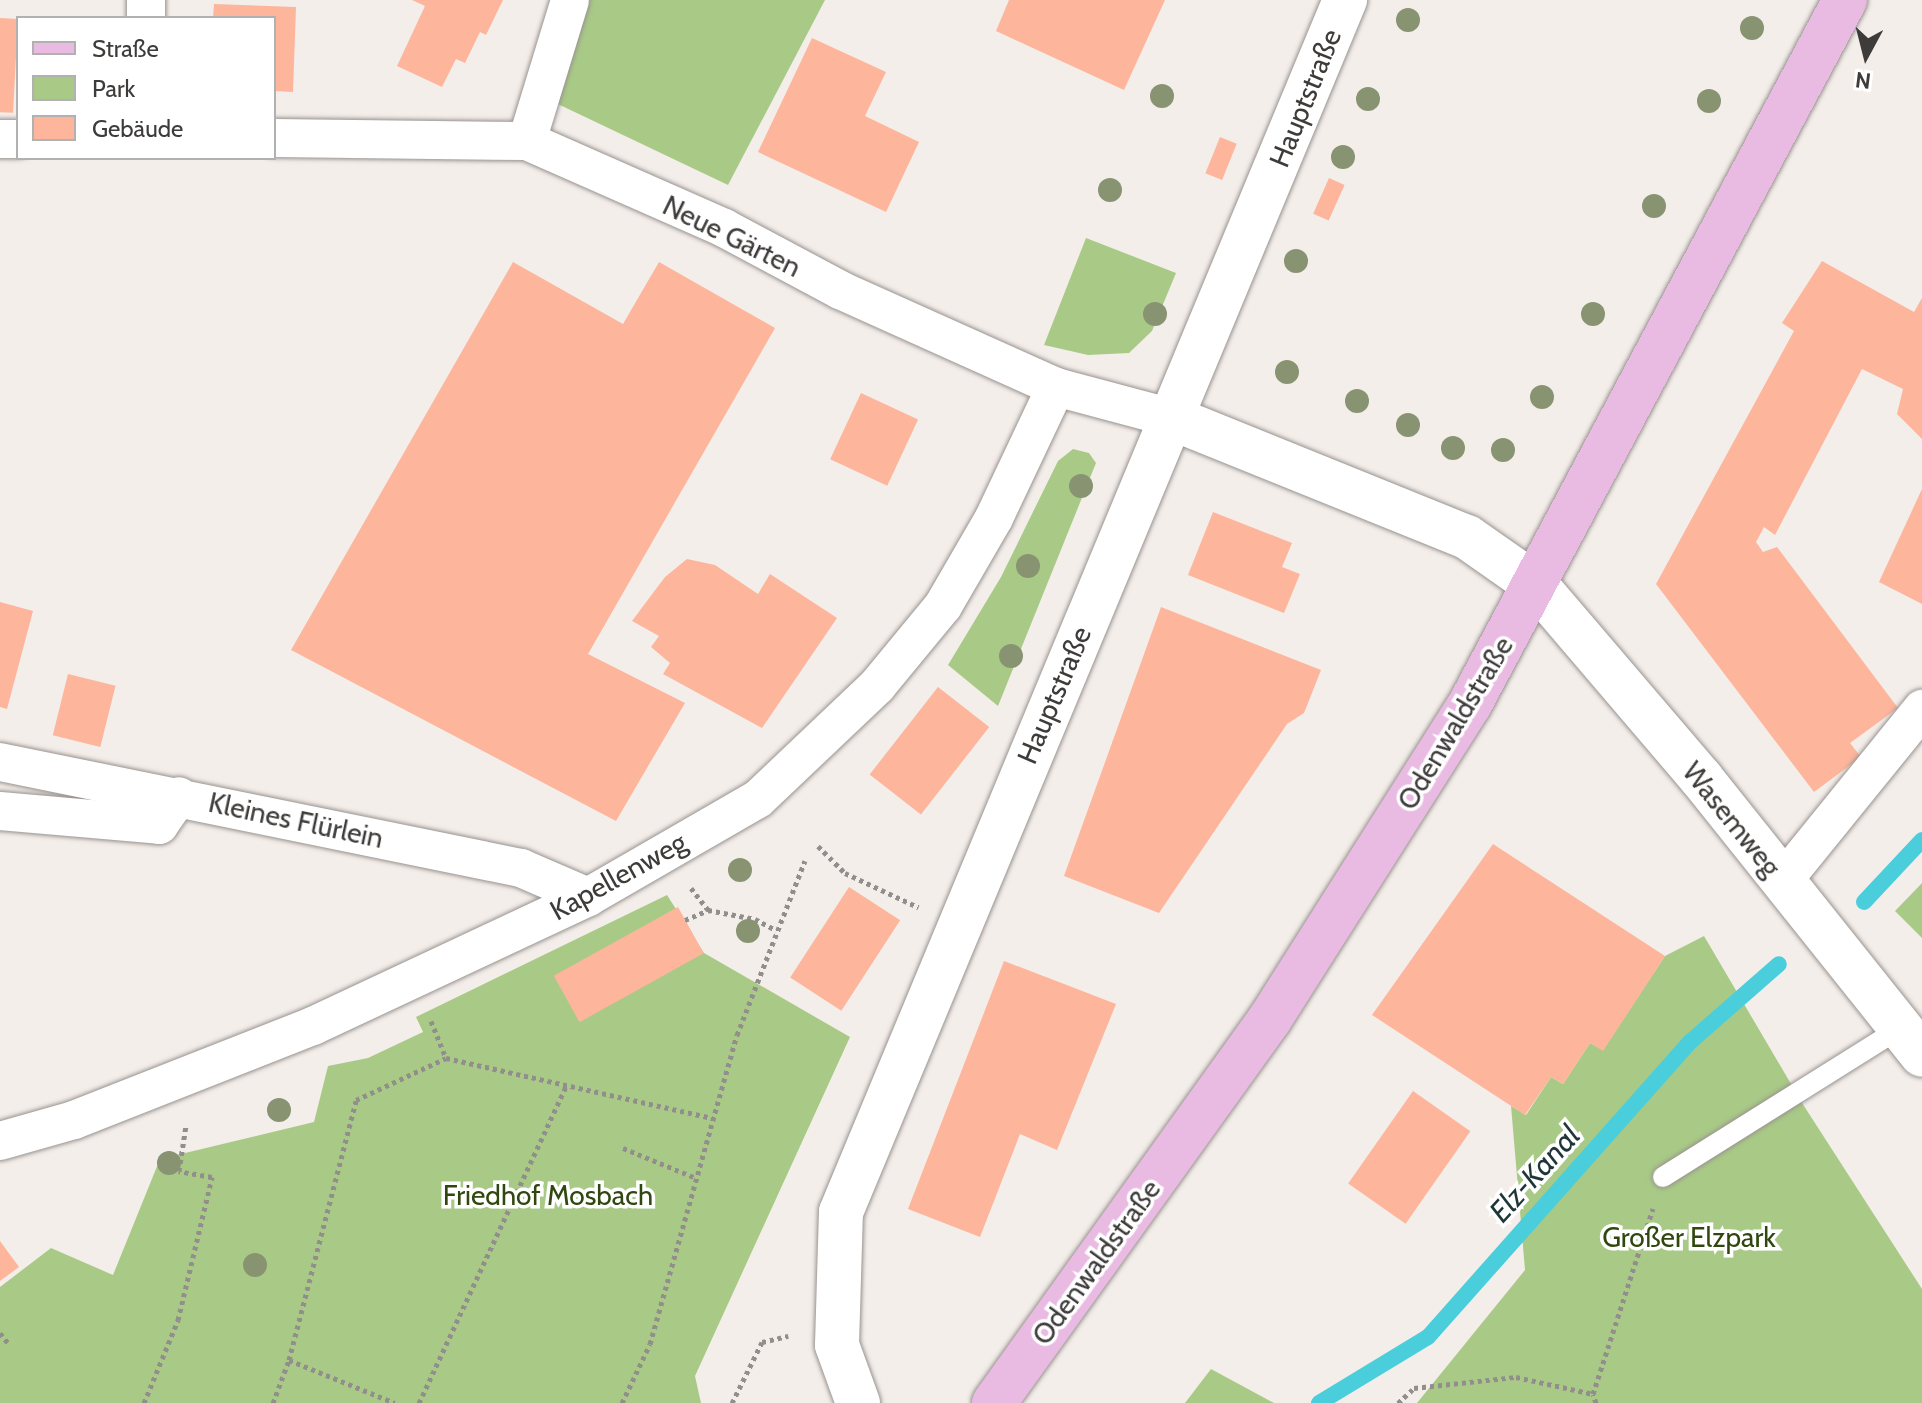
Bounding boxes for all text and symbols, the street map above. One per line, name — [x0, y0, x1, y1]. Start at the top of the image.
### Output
legend — [16, 16, 276, 160]
north arrow — [1826, 16, 1906, 96]
street label: Hauptstraße — [1262, 24, 1348, 172]
text: Straße — [92, 34, 159, 63]
text: N — [1854, 66, 1872, 95]
text: Park — [92, 74, 135, 103]
text: Gebäude — [92, 114, 183, 143]
street label: Neue Gärten — [658, 188, 806, 284]
street label: Hauptstraße — [1010, 621, 1098, 769]
street label: Odenwaldstraße — [1390, 630, 1520, 816]
street label: Wasemweg — [1676, 755, 1788, 883]
street label: Kleines Flürlein — [206, 785, 386, 855]
street label: Kapellenweg — [544, 825, 692, 927]
water label: Elz-Kanal — [1482, 1118, 1588, 1230]
street label: Odenwaldstraße — [1025, 1173, 1167, 1351]
park label: Friedhof Mosbach — [443, 1178, 653, 1212]
park label: Großer Elzpark — [1602, 1220, 1776, 1254]

